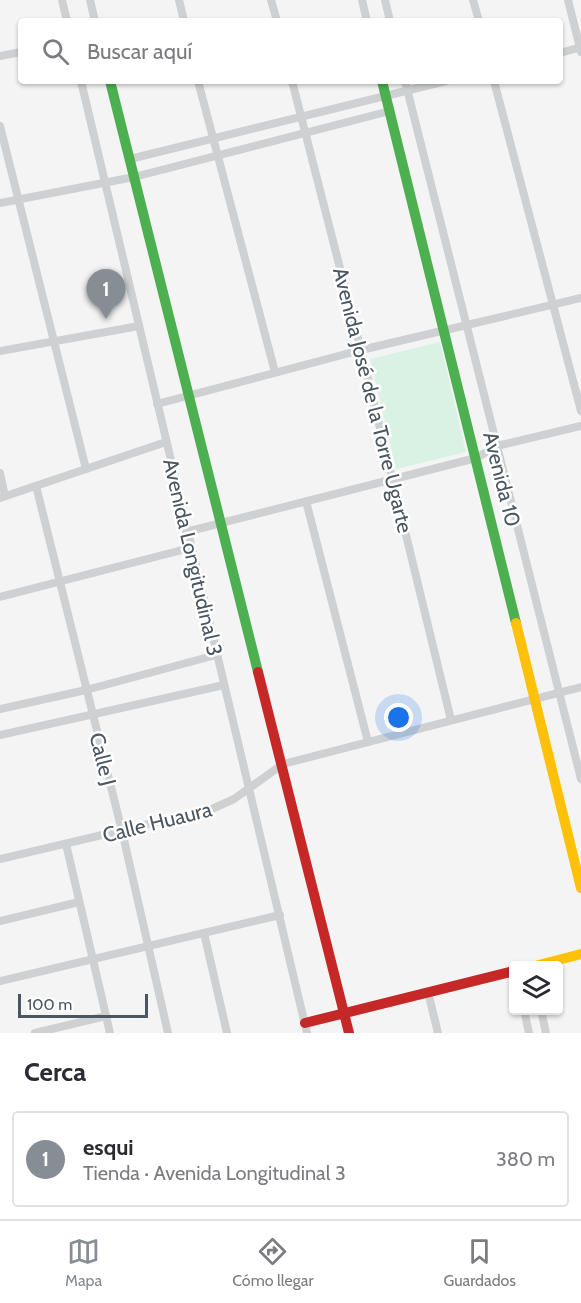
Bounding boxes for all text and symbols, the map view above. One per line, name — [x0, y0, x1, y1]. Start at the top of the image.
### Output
search box — [18, 18, 563, 84]
icon: search — [39, 35, 72, 68]
text: Buscar aquí — [87, 38, 192, 65]
street label: Avenida José de la Torre Ugarte — [328, 265, 418, 536]
pin: 1 — [86, 270, 126, 319]
street label: Avenida 10 — [478, 429, 526, 529]
street label: Avenida Longitudinal 3 — [158, 456, 228, 658]
your location — [384, 703, 413, 732]
street label: Calle J — [84, 730, 122, 788]
street label: Calle Huaura — [100, 796, 214, 848]
map controls — [509, 961, 563, 1015]
button: layers — [509, 961, 563, 1015]
scale bar — [18, 991, 148, 1018]
text: 100 m — [27, 995, 72, 1014]
text: Cerca — [24, 1056, 86, 1088]
text: esqui — [83, 1134, 134, 1161]
text: 1 — [42, 1147, 49, 1171]
text: 380 m — [496, 1147, 555, 1171]
text: Tienda · Avenida Longitudinal 3 — [83, 1161, 346, 1185]
tab: Mapa — [65, 1235, 102, 1290]
tab: Cómo llegar — [232, 1235, 313, 1290]
tab: Guardados — [444, 1235, 516, 1290]

